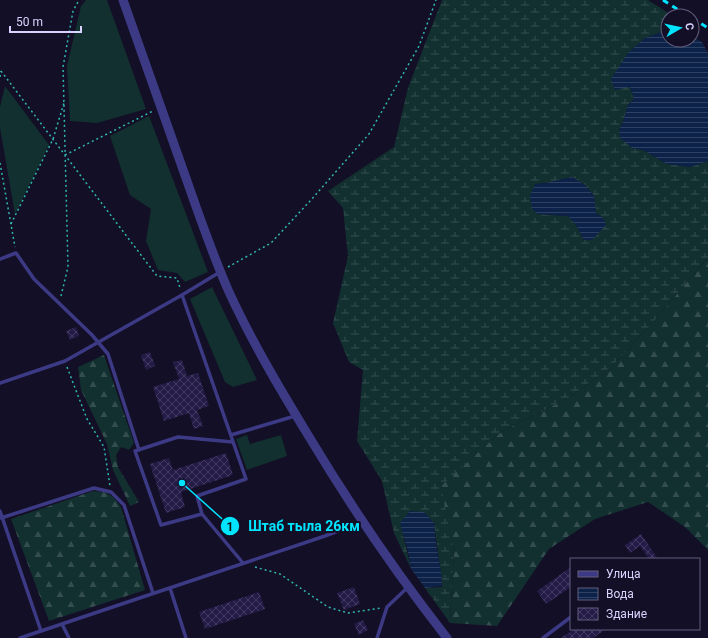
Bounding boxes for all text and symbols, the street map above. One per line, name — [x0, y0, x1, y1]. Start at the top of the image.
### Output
scale bar — [10, 8, 81, 34]
north arrow — [660, 8, 700, 48]
text: 50 m — [16, 15, 43, 29]
text: С — [682, 22, 696, 31]
callout: Штаб тыла 26км — [220, 513, 368, 539]
text: Штаб тыла 26км — [248, 518, 360, 534]
text: 1 — [227, 520, 233, 534]
legend — [570, 558, 700, 630]
text: Улица — [606, 567, 641, 581]
text: Вода — [606, 587, 634, 601]
text: Здание — [606, 607, 647, 621]

